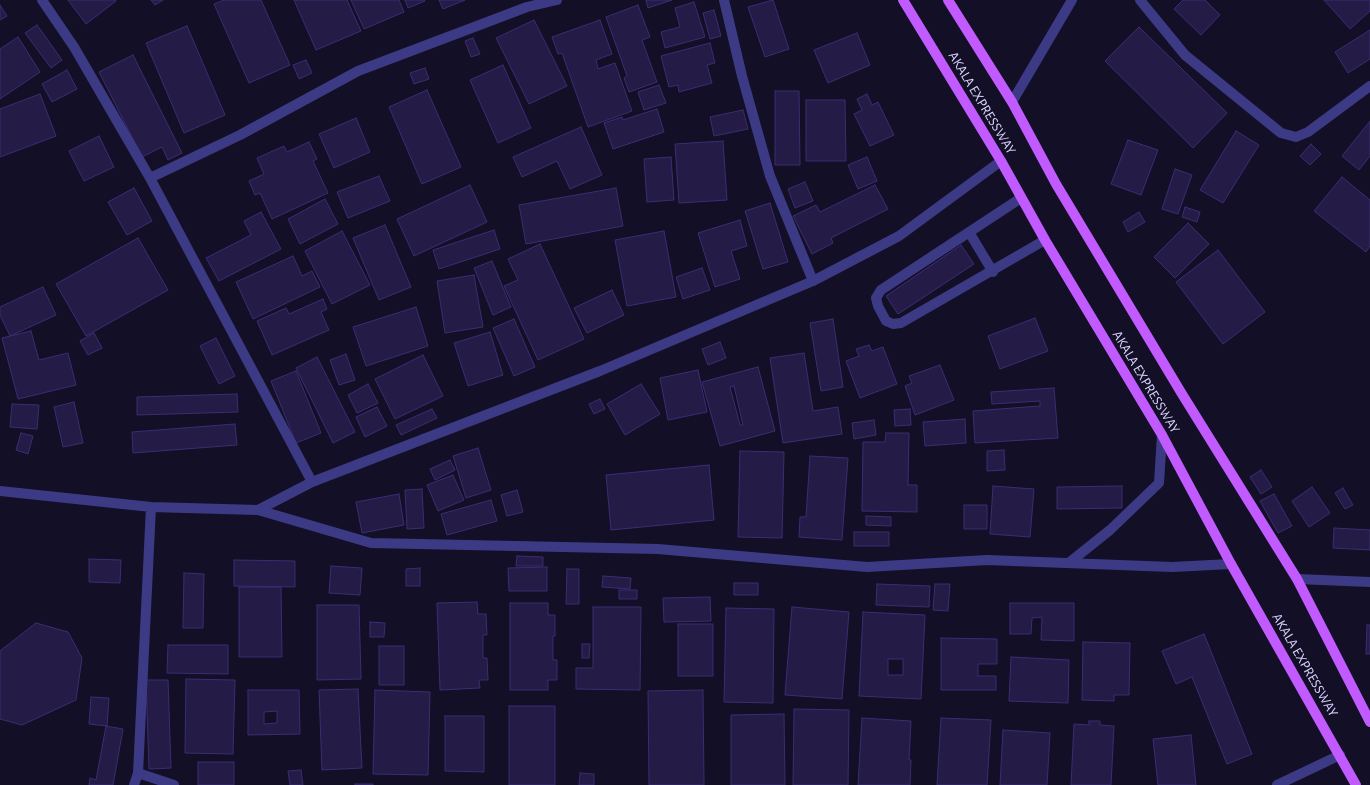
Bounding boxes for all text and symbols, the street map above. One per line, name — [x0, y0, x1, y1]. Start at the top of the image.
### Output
street label: AKALA EXPRESSWAY — [945, 48, 1019, 158]
street label: AKALA EXPRESSWAY — [1109, 327, 1183, 437]
street label: AKALA EXPRESSWAY — [1268, 610, 1342, 720]

